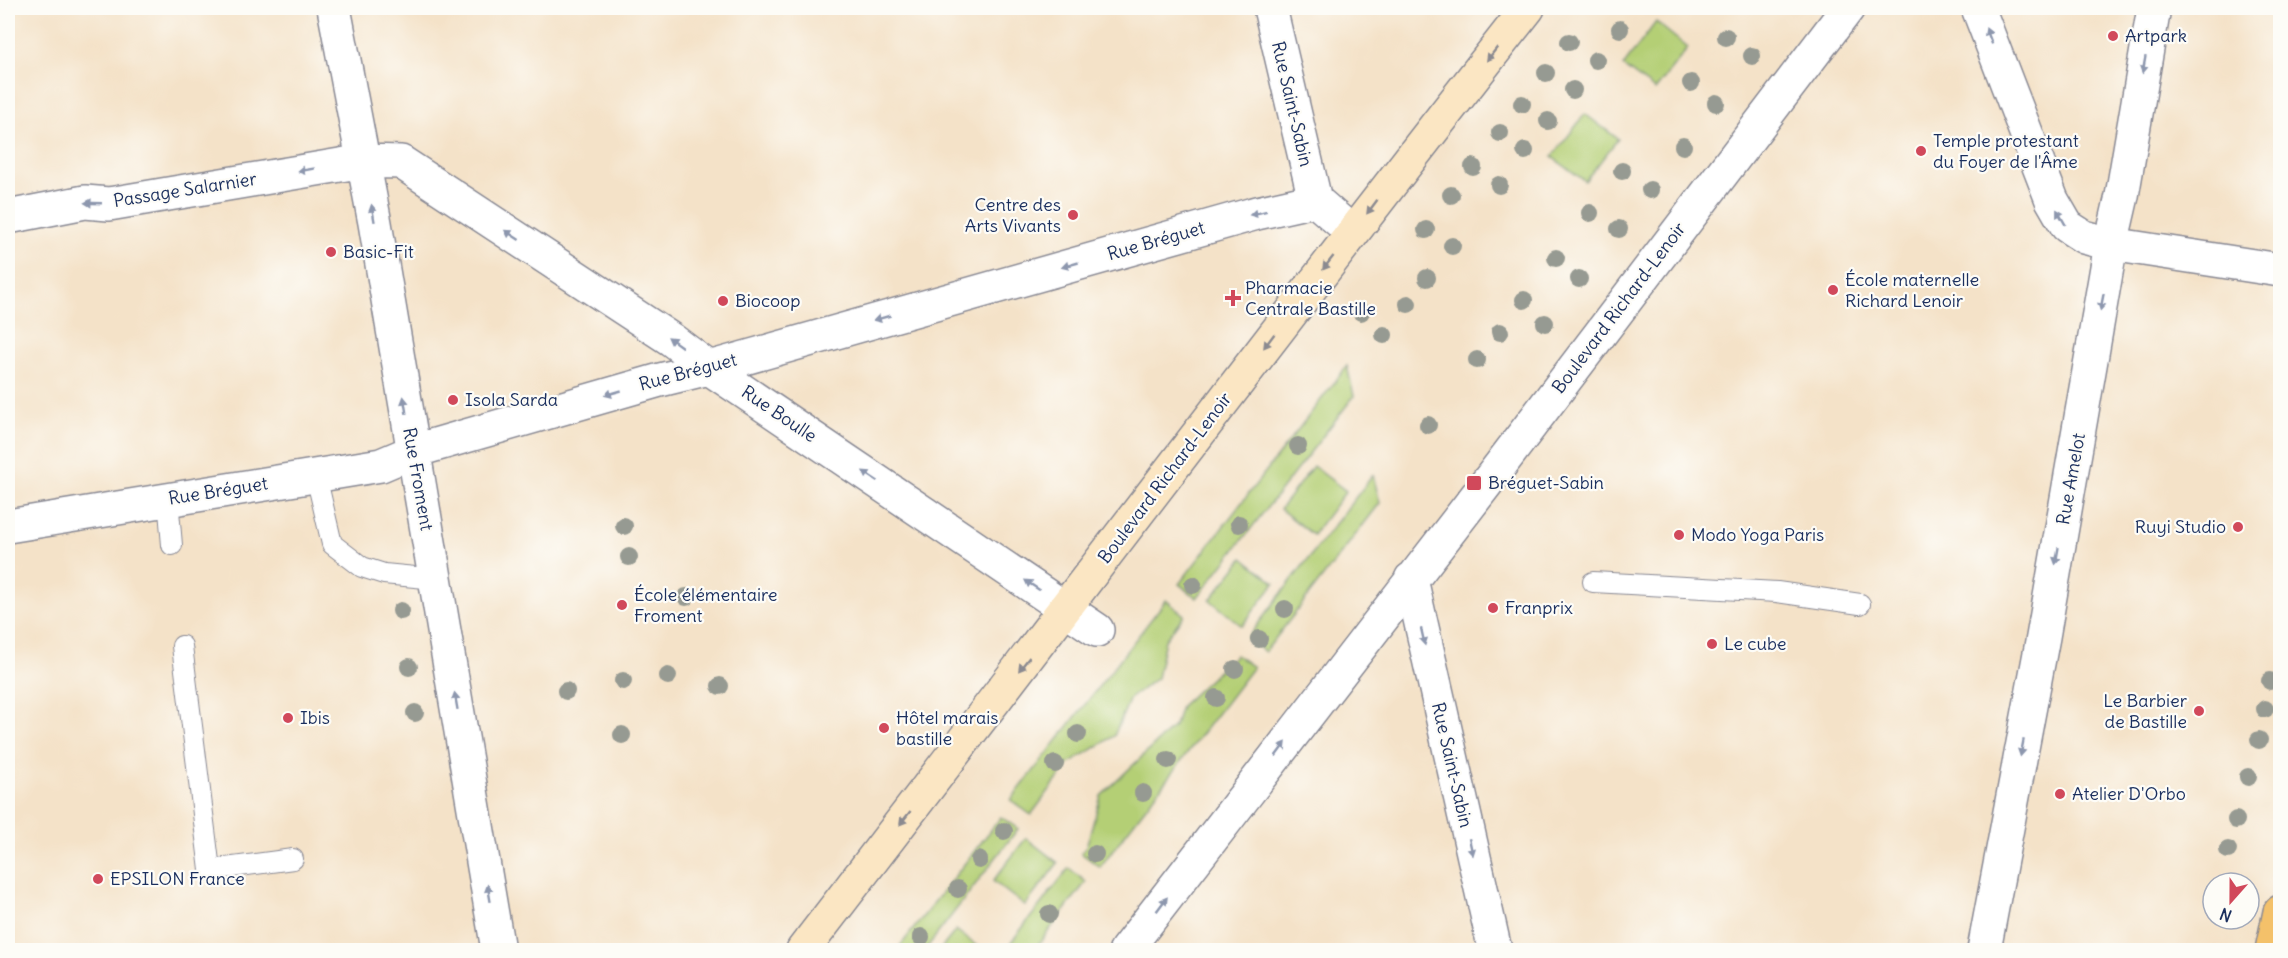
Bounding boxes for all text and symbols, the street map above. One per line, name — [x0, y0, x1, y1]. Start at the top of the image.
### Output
place label: Artpark — [2125, 24, 2187, 47]
one-way arrow — [1984, 27, 1993, 45]
marker: Artpark — [2106, 29, 2120, 43]
street label: Rue Saint-Sabin — [1267, 39, 1318, 169]
one-way arrow — [1487, 46, 1499, 61]
one-way arrow — [2139, 56, 2148, 75]
place label: Temple protestant du Foyer de l'Âme — [1933, 129, 2079, 173]
marker: Temple protestant du Foyer de l'Âme — [1914, 144, 1928, 158]
one-way arrow — [296, 166, 315, 175]
street label: Passage Salarnier — [112, 167, 259, 212]
place label: Centre des Arts Vivants — [965, 193, 1061, 237]
one-way arrow — [83, 198, 102, 207]
one-way arrow — [1366, 199, 1378, 214]
one-way arrow — [368, 203, 377, 222]
marker: Centre des Arts Vivants — [1066, 208, 1080, 222]
one-way arrow — [1248, 209, 1266, 218]
one-way arrow — [2056, 209, 2067, 225]
street label: Rue Bréguet — [1104, 216, 1207, 265]
street label: Boulevard Richard-Lenoir — [1547, 217, 1691, 398]
one-way arrow — [504, 230, 520, 241]
place label: Basic-Fit — [343, 240, 414, 263]
marker: Basic-Fit — [324, 245, 338, 259]
one-way arrow — [1323, 256, 1335, 271]
one-way arrow — [1061, 261, 1079, 270]
place label: École maternelle Richard Lenoir — [1845, 268, 1979, 312]
place label: Pharmacie Centrale Bastille — [1245, 276, 1376, 320]
marker: École maternelle Richard Lenoir — [1826, 283, 1840, 297]
place label: Biocoop — [735, 289, 800, 312]
marker: Pharmacie Centrale Bastille — [1226, 291, 1240, 305]
one-way arrow — [2097, 292, 2106, 311]
marker: Biocoop — [716, 294, 730, 308]
one-way arrow — [873, 314, 891, 323]
one-way arrow — [1263, 333, 1275, 348]
one-way arrow — [667, 336, 683, 348]
street label: Rue Bréguet — [636, 347, 739, 396]
street label: Rue Boulle — [737, 380, 821, 447]
street label: Boulevard Richard-Lenoir — [1093, 387, 1237, 568]
place label: Isola Sarda — [465, 388, 558, 411]
one-way arrow — [604, 389, 622, 398]
marker: Isola Sarda — [446, 393, 460, 407]
one-way arrow — [400, 395, 409, 414]
street label: Rue Froment — [398, 426, 439, 532]
street label: Rue Amelot — [2051, 431, 2090, 527]
one-way arrow — [863, 470, 879, 482]
street label: Rue Bréguet — [167, 471, 269, 510]
place label: Bréguet-Sabin — [1488, 471, 1604, 494]
marker: Bréguet-Sabin — [1465, 474, 1483, 492]
place label: Ruyi Studio — [2135, 515, 2226, 538]
marker: Ruyi Studio — [2231, 520, 2245, 534]
place label: Modo Yoga Paris — [1691, 523, 1824, 546]
marker: Modo Yoga Paris — [1672, 528, 1686, 542]
one-way arrow — [2052, 546, 2061, 565]
one-way arrow — [1024, 579, 1040, 591]
place label: École élémentaire Froment — [634, 583, 777, 627]
place label: Franprix — [1505, 596, 1573, 619]
marker: École élémentaire Froment — [615, 598, 629, 612]
marker: Franprix — [1486, 601, 1500, 615]
one-way arrow — [1418, 627, 1428, 646]
place label: Le cube — [1724, 632, 1787, 655]
marker: Le cube — [1705, 637, 1719, 651]
one-way arrow — [1018, 656, 1030, 671]
place label: Le Barbier de Bastille — [2103, 689, 2188, 733]
one-way arrow — [451, 691, 460, 710]
street label: Rue Saint-Sabin — [1427, 700, 1478, 830]
marker: Le Barbier de Bastille — [2192, 704, 2206, 718]
place label: Ibis — [300, 706, 330, 729]
place label: Hôtel marais bastille — [896, 706, 999, 750]
marker: Ibis — [281, 711, 295, 725]
marker: Hôtel marais bastille — [877, 721, 891, 735]
one-way arrow — [2017, 738, 2026, 757]
one-way arrow — [1274, 742, 1286, 757]
place label: Atelier D'Orbo — [2072, 782, 2186, 805]
marker: Atelier D'Orbo — [2053, 787, 2067, 801]
one-way arrow — [898, 810, 911, 826]
one-way arrow — [1467, 838, 1476, 857]
place label: EPSILON France — [110, 867, 245, 890]
north arrow — [2201, 871, 2261, 931]
marker: EPSILON France — [91, 872, 105, 886]
one-way arrow — [484, 883, 493, 902]
one-way arrow — [1156, 896, 1168, 912]
text: N — [2217, 904, 2234, 926]

